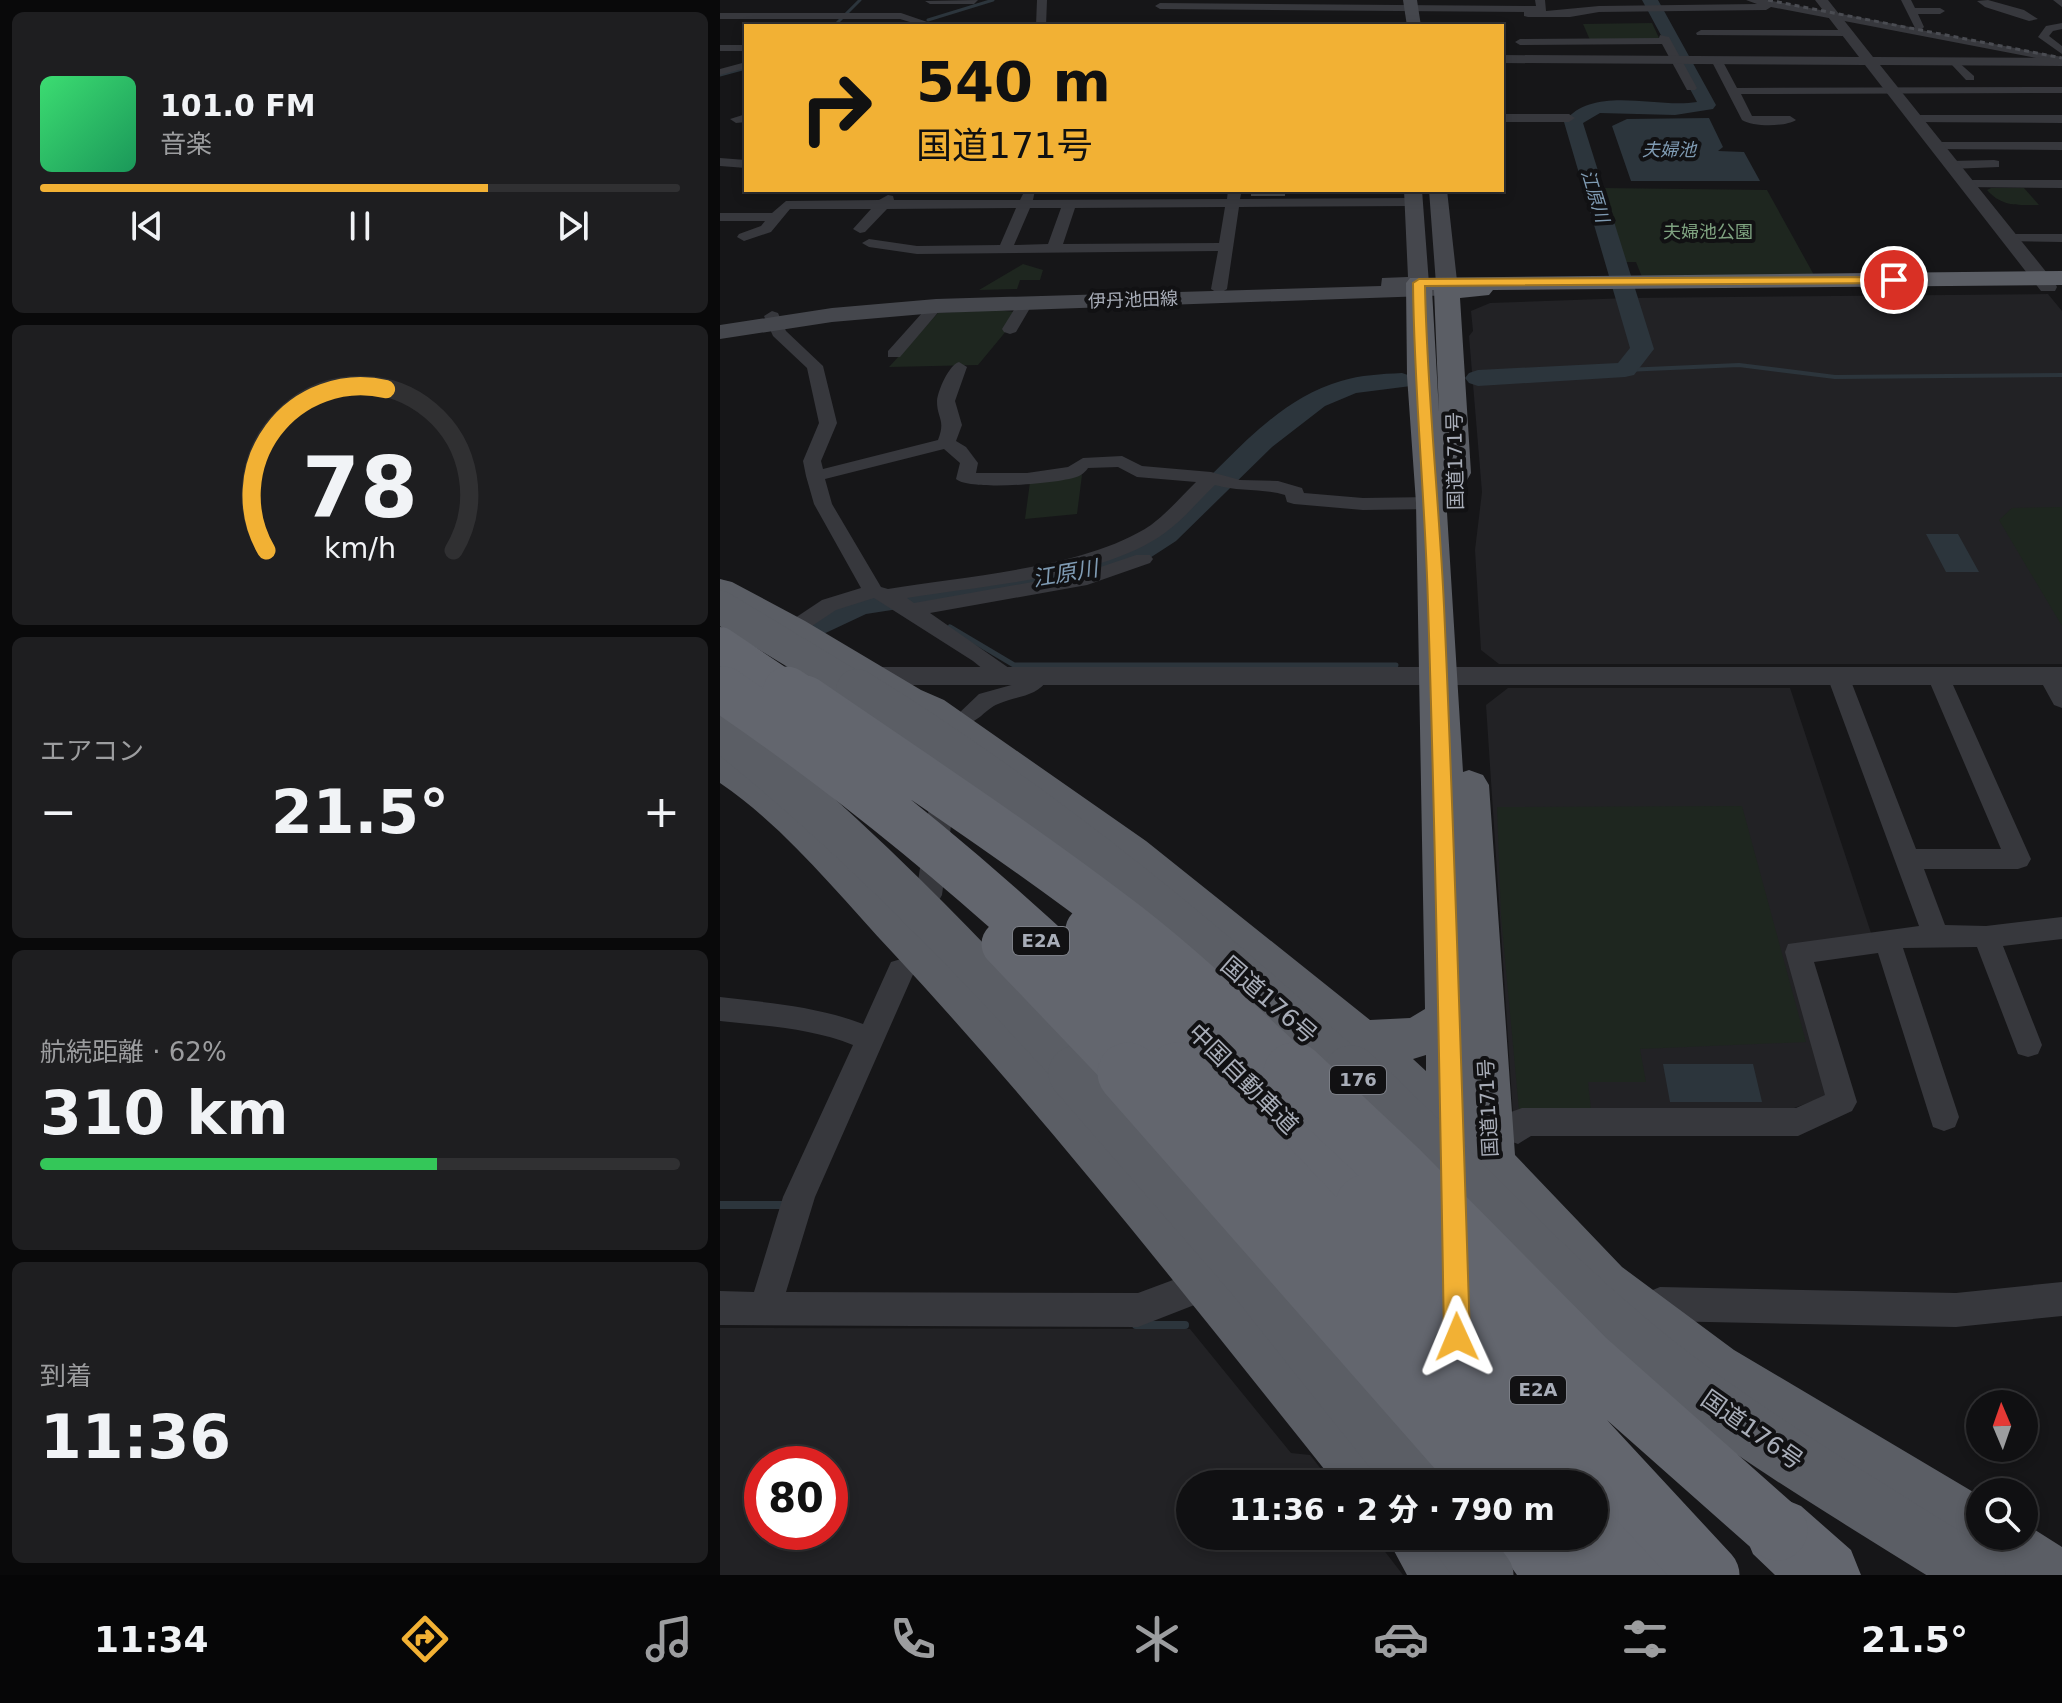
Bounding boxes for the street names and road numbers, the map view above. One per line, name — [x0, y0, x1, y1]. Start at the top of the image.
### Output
street label: 伊丹池田線 — [1088, 287, 1178, 312]
street label: 国道171号 — [1442, 412, 1468, 510]
road number: E2A — [1013, 927, 1069, 955]
street label: 国道176号 — [1215, 951, 1323, 1049]
street label: 中国自動車道 — [1182, 1018, 1304, 1140]
street label: 国道171号 — [1473, 1058, 1503, 1158]
road number: 176 — [1330, 1066, 1386, 1094]
road number: E2A — [1510, 1376, 1566, 1404]
street label: 国道176号 — [1696, 1385, 1808, 1475]

